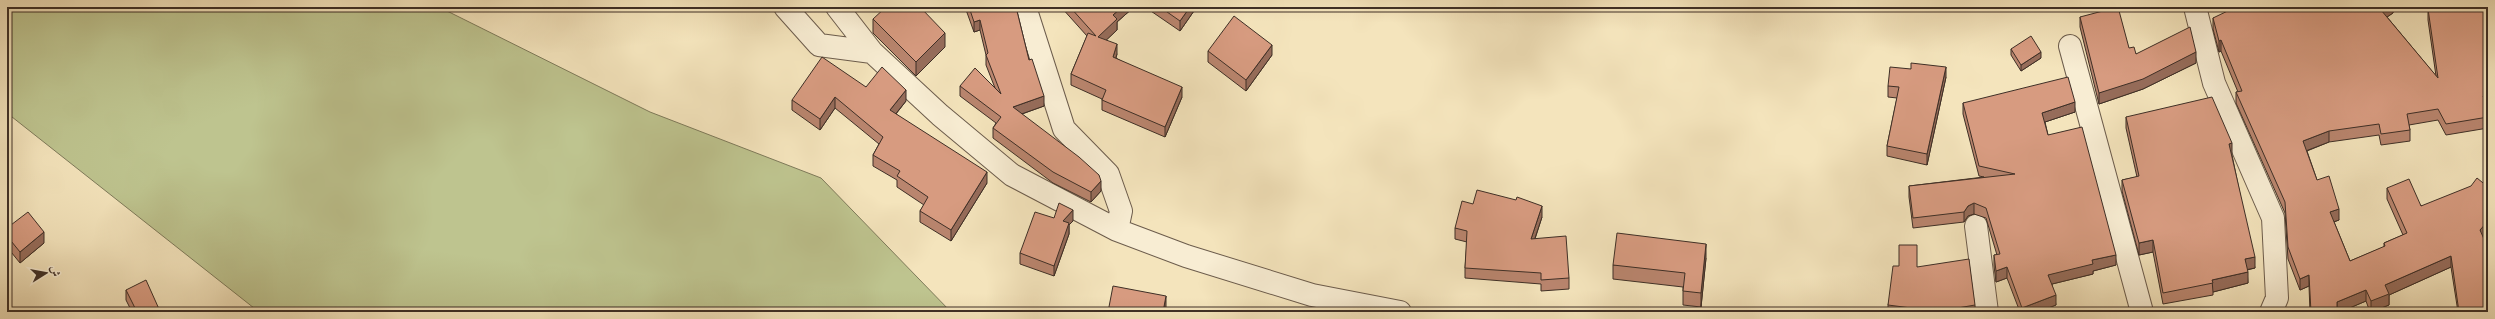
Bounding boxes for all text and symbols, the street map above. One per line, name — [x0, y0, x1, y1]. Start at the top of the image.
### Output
north arrow — [26, 253, 66, 293]
text: ش — [46, 265, 63, 278]

